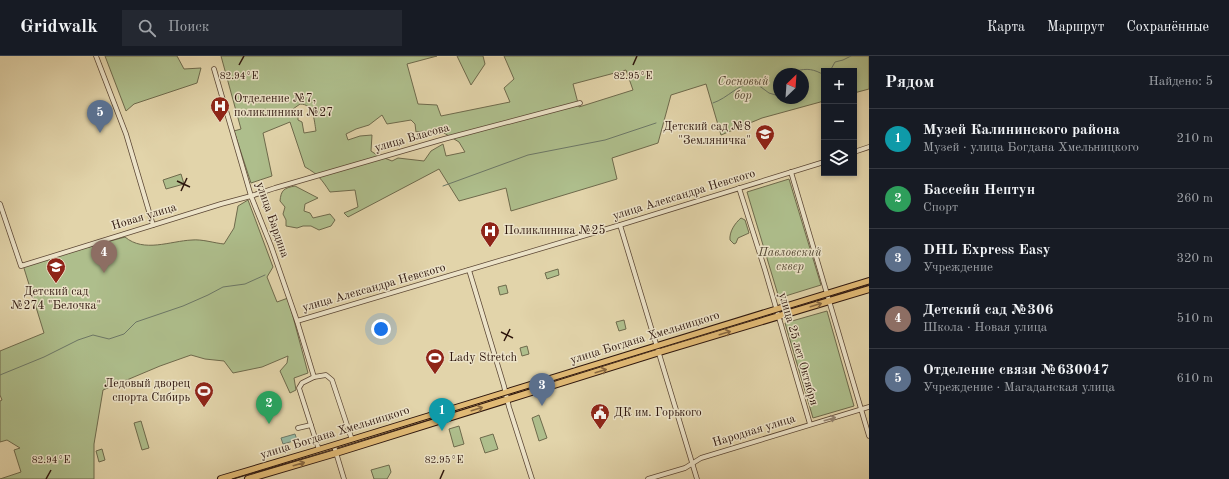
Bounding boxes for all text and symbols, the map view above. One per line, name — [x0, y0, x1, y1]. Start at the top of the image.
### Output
search box — [122, 10, 402, 46]
icon: search — [136, 17, 158, 39]
text: Gridwalk — [20, 18, 98, 37]
text: Поиск — [168, 20, 209, 35]
text: Карта — [987, 20, 1025, 34]
text: Маршрут — [1047, 20, 1104, 34]
text: Сохранённые — [1126, 20, 1209, 34]
north arrow — [773, 68, 809, 104]
map controls — [821, 68, 857, 176]
button: + — [821, 68, 857, 104]
text: 82.94°E — [220, 71, 258, 81]
text: 82.95°E — [614, 71, 652, 81]
text: Рядом — [885, 74, 934, 91]
text: Найдено: 5 — [1149, 75, 1213, 88]
park label: Сосновый бор — [717, 76, 769, 102]
place label: Отделение №7, поликлиники №27 — [234, 93, 333, 119]
hospital icon: Отделение №7, поликлиники №27 — [209, 95, 231, 123]
pin: 5 — [87, 100, 113, 133]
button: − — [821, 104, 857, 140]
place label: Детский сад №8 "Земляничка" — [663, 121, 751, 147]
street label: улица Власова — [373, 122, 451, 154]
school or university icon: Детский сад №8 "Земляничка" — [754, 123, 776, 151]
text: Музей Калининского района — [923, 123, 1120, 138]
text: 1 — [894, 132, 902, 145]
text: 210 m — [1176, 132, 1213, 145]
button: layers — [821, 140, 857, 176]
text: Музей · улица Богдана Хмельницкого — [923, 141, 1139, 154]
street label: улица Александра Невского — [611, 168, 757, 222]
street label: улица Бардина — [253, 181, 291, 259]
text: Бассейн Нептун — [923, 183, 1035, 198]
text: 2 — [894, 192, 902, 205]
text: 260 m — [1176, 192, 1213, 205]
street label: Новая улица — [110, 201, 178, 233]
text: Спорт — [923, 201, 958, 214]
hospital icon: Поликлиника №25 — [479, 220, 501, 248]
place label: Поликлиника №25 — [504, 224, 606, 237]
pin: 4 — [91, 240, 117, 273]
text: DHL Express Easy — [923, 243, 1051, 258]
park label: Павловский сквер — [757, 247, 822, 273]
text: 3 — [894, 252, 902, 265]
text: 320 m — [1176, 252, 1213, 265]
school or university icon: Детский сад №274 "Белочка" — [45, 256, 67, 284]
text: Учреждение — [923, 261, 993, 274]
street label: улица Александра Невского — [301, 262, 447, 314]
place label: Детский сад №274 "Белочка" — [11, 286, 101, 312]
street label: улица 25 лет Октября — [776, 291, 821, 407]
one-way arrow — [809, 301, 822, 308]
text: Детский сад №306 — [923, 303, 1053, 318]
street label: улица Богдана Хмельницкого — [569, 310, 721, 366]
text: 4 — [894, 312, 902, 325]
text: 510 m — [1176, 312, 1213, 325]
your location — [371, 319, 391, 339]
text: Школа · Новая улица — [923, 321, 1047, 334]
one-way arrow — [718, 329, 731, 336]
sports icon: Lady Stretch — [424, 347, 446, 375]
place label: Lady Stretch — [449, 352, 517, 364]
text: Отделение связи №630047 — [923, 363, 1109, 378]
one-way arrow — [594, 367, 607, 374]
text: 5 — [894, 372, 902, 385]
text: 610 m — [1176, 372, 1213, 385]
pin: 3 — [529, 373, 555, 406]
place label: Ледовый дворец спорта Сибирь — [104, 378, 190, 404]
sports icon: Ледовый дворец спорта Сибирь — [193, 380, 215, 408]
text: Учреждение · Магаданская улица — [923, 381, 1115, 394]
pin: 2 — [256, 391, 282, 424]
pin: 1 — [429, 398, 455, 431]
public building icon: ДК им. Горького — [589, 402, 611, 430]
street label: улица Богдана Хмельницкого — [259, 405, 411, 461]
one-way arrow — [470, 405, 482, 413]
place label: ДК им. Горького — [614, 407, 702, 419]
street label: Народная улица — [711, 413, 797, 449]
one-way arrow — [823, 415, 836, 422]
text: 82.94°E — [32, 455, 70, 465]
text: 82.95°E — [425, 455, 463, 465]
one-way arrow — [292, 460, 305, 467]

